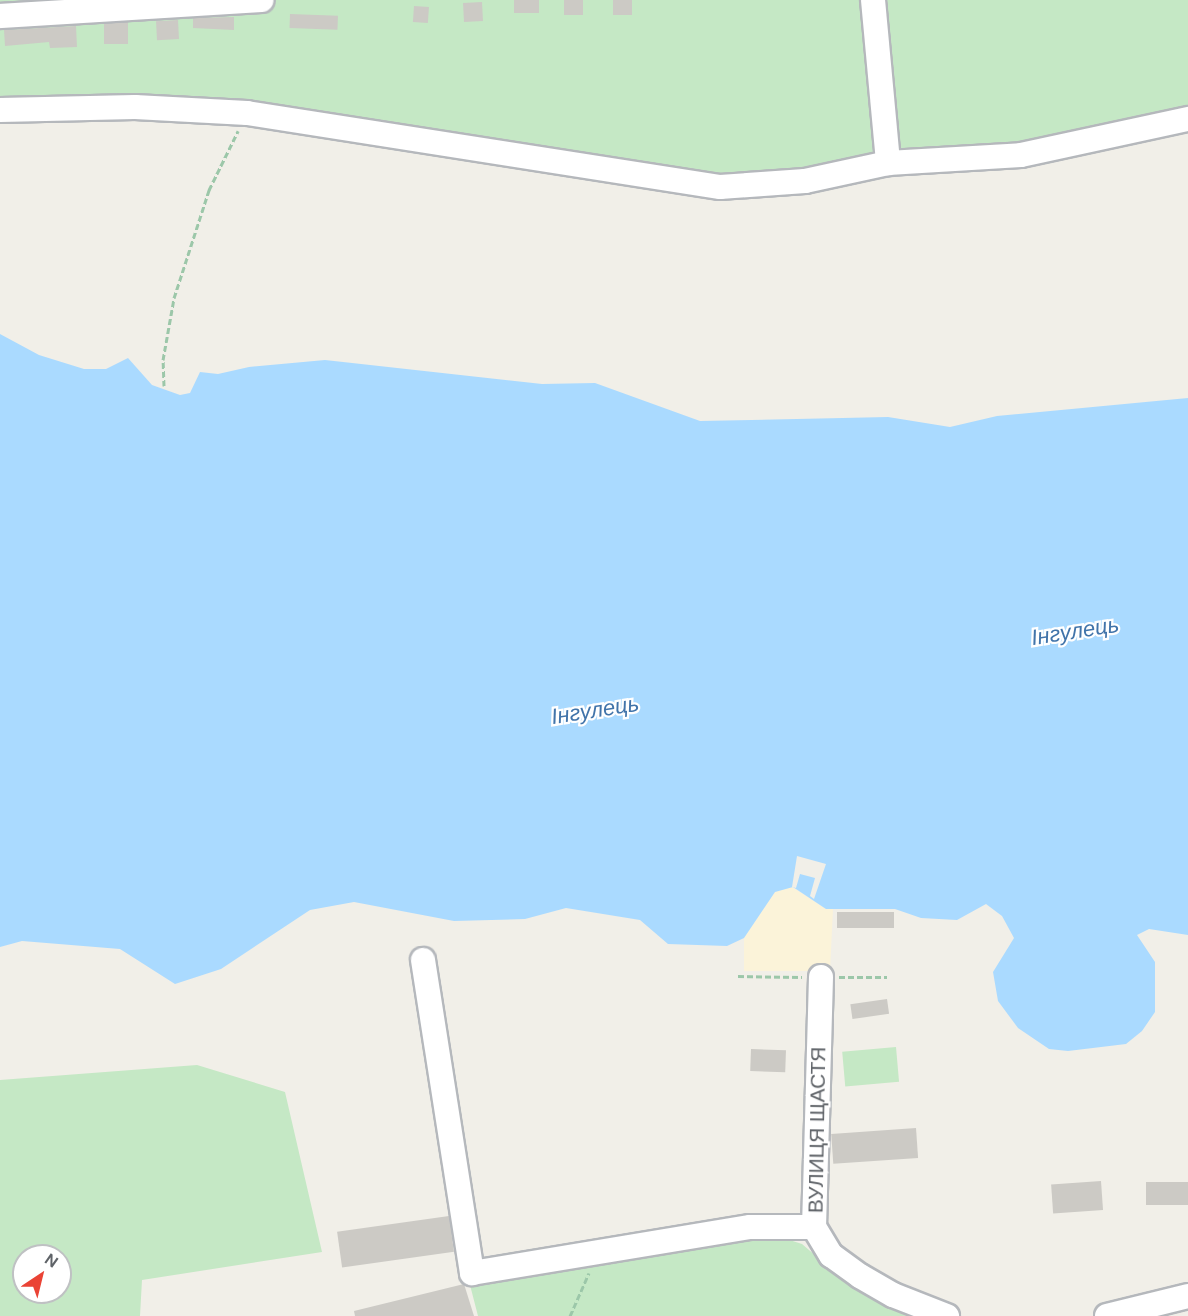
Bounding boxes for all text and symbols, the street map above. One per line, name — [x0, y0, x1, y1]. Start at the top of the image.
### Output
water label: Інгулець — [1029, 611, 1121, 651]
water label: Інгулець — [549, 690, 641, 730]
street label: ВУЛИЦЯ ЩАСТЯ — [803, 1047, 831, 1213]
north arrow — [12, 1244, 72, 1304]
text: N — [41, 1249, 62, 1272]

